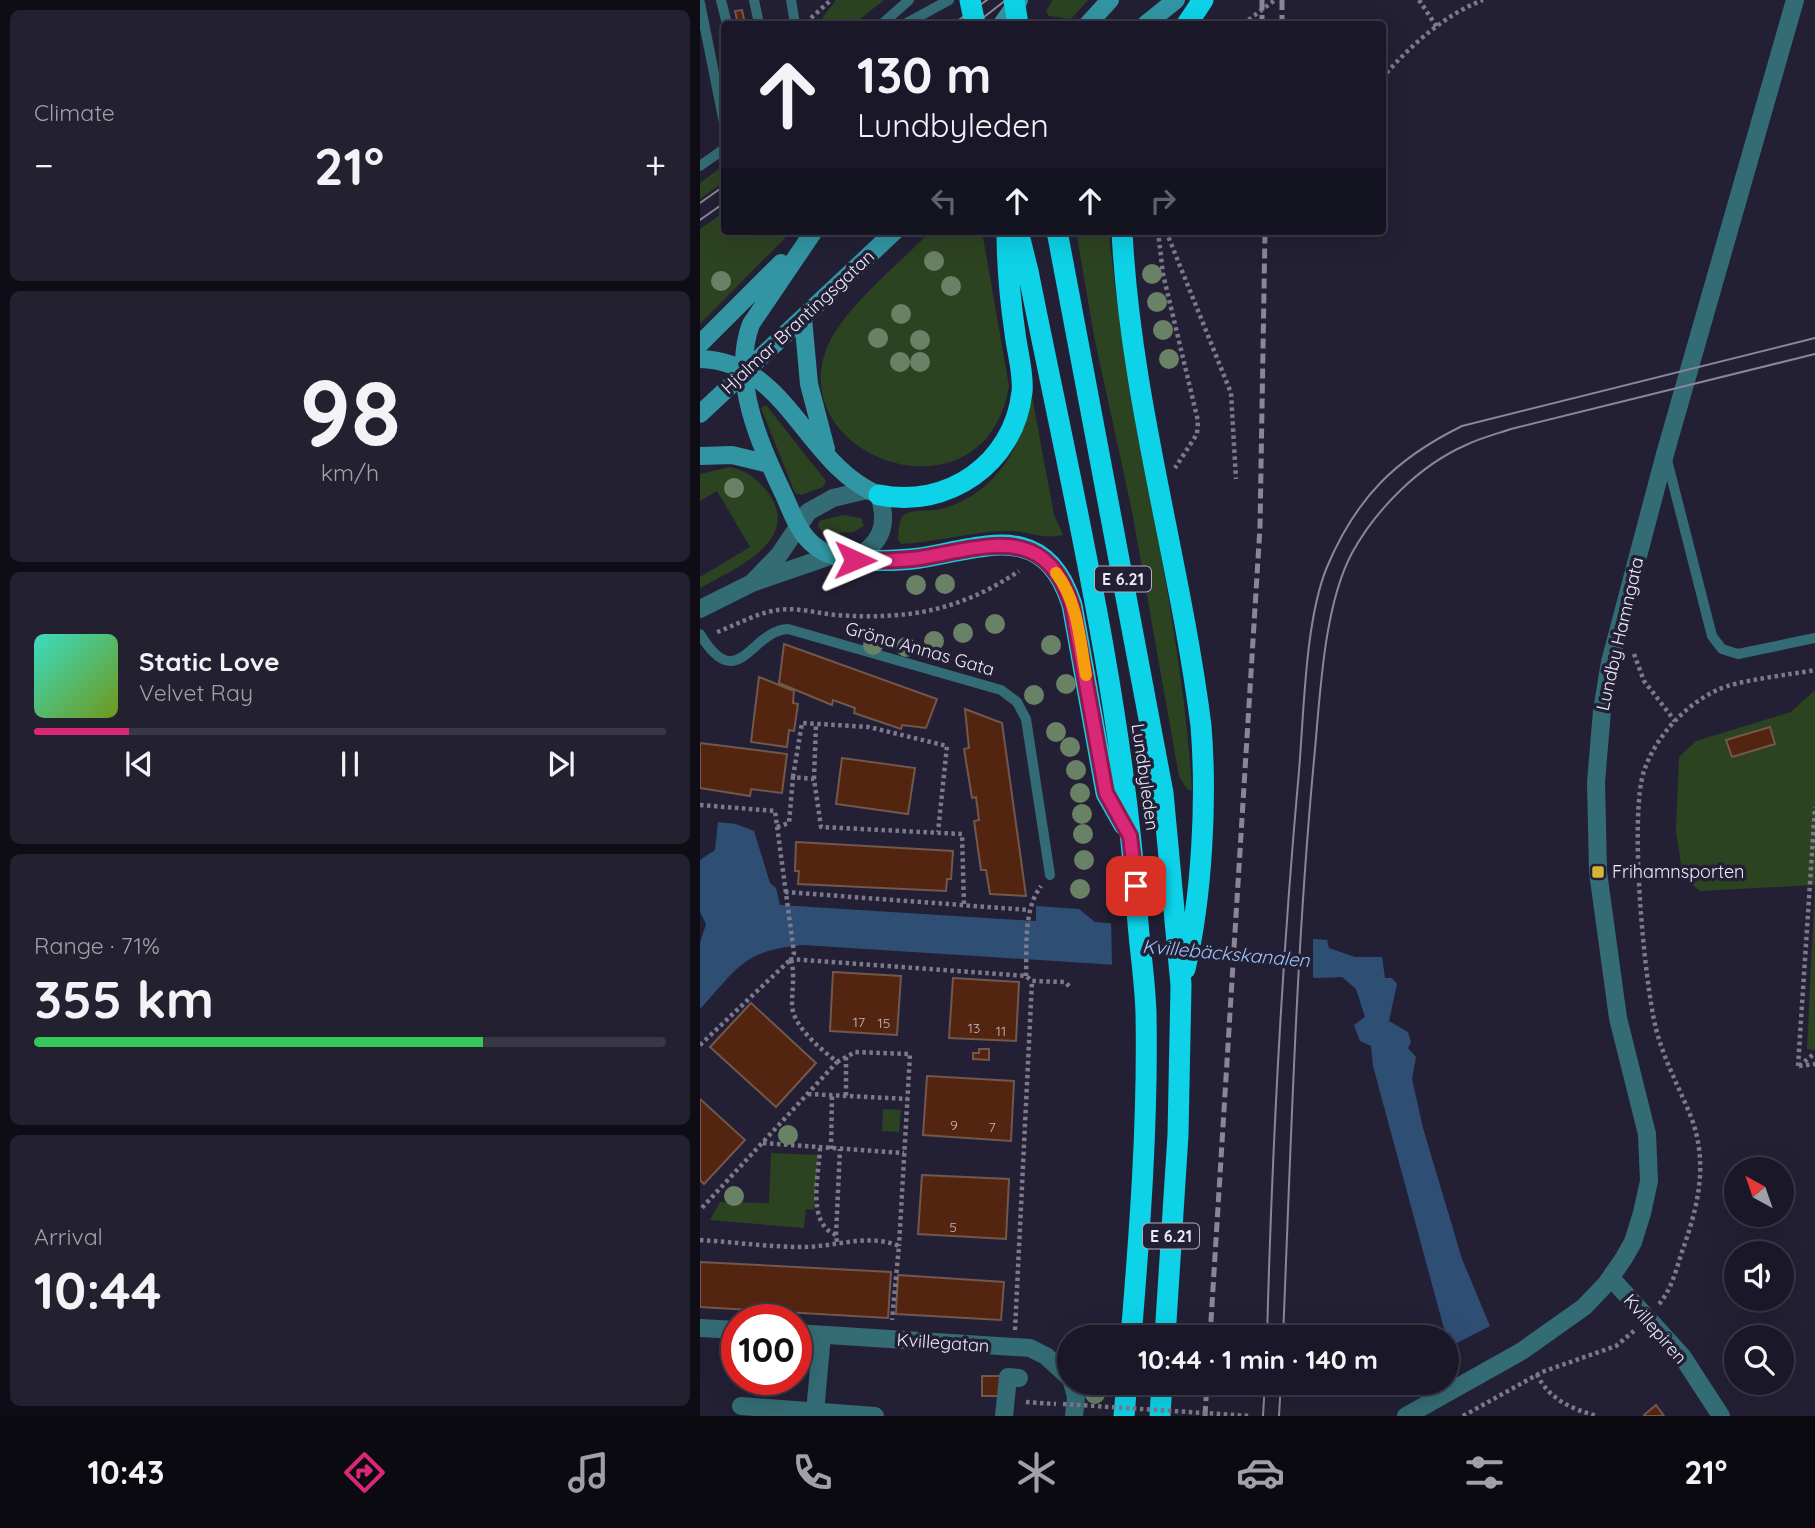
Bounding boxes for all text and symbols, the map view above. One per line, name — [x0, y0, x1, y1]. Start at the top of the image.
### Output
text: 130 m — [857, 44, 991, 105]
icon: ahead — [742, 49, 833, 140]
text: Climate — [34, 98, 115, 127]
text: Lundbyleden — [857, 105, 1049, 145]
text: 21° — [314, 133, 384, 198]
text: − — [34, 141, 54, 189]
text: + — [645, 141, 666, 189]
icon: left — [925, 182, 963, 220]
icon: ahead — [998, 182, 1036, 220]
icon: ahead — [1071, 182, 1109, 220]
icon: right — [1144, 182, 1182, 220]
street label: Hjalmar Brantingsgatan — [716, 245, 879, 399]
text: 98 — [299, 355, 401, 469]
text: km/h — [321, 458, 379, 487]
position arrow — [818, 523, 892, 597]
street label: Lundby Hamngata — [1591, 555, 1648, 713]
road number: E 6.21 — [1095, 566, 1151, 592]
street label: Gröna Annas Gata — [843, 616, 997, 681]
text: Static Love — [139, 645, 280, 678]
text: Velvet Ray — [139, 678, 253, 707]
street label: Lundbyleden — [1127, 722, 1164, 832]
icon: previous — [120, 745, 158, 783]
icon: pause — [331, 745, 369, 783]
icon: next — [542, 745, 580, 783]
pin — [1106, 856, 1166, 916]
place label: Frihamnsporten — [1612, 860, 1745, 883]
marker: Frihamnsporten — [1590, 864, 1606, 880]
icon: arrive — [1117, 867, 1155, 905]
text: Range · 71% — [34, 931, 160, 960]
water label: Kvillebäckskanalen — [1141, 934, 1312, 972]
text: 355 km — [34, 966, 214, 1031]
house number: 17 — [853, 1013, 865, 1031]
house number: 15 — [878, 1014, 890, 1032]
house number: 13 — [968, 1019, 980, 1037]
house number: 11 — [996, 1022, 1006, 1040]
house number: 9 — [950, 1116, 958, 1134]
house number: 7 — [988, 1118, 996, 1136]
north arrow — [1724, 1157, 1794, 1227]
map controls — [1724, 1157, 1794, 1395]
house number: 5 — [949, 1218, 957, 1236]
text: Arrival — [34, 1222, 103, 1251]
road number: E 6.21 — [1143, 1224, 1199, 1248]
button: sound — [1724, 1241, 1794, 1311]
text: 10:44 — [34, 1257, 162, 1322]
street label: Kvillepiren — [1619, 1289, 1692, 1368]
speed limit sign: 100 — [721, 1304, 812, 1395]
button: search — [1724, 1325, 1794, 1395]
street label: Kvillegatan — [896, 1328, 990, 1357]
text: 10:44 · 1 min · 140 m — [1138, 1343, 1378, 1376]
icon: directions — [340, 1448, 389, 1497]
icon: music — [564, 1448, 613, 1497]
icon: phone — [788, 1448, 837, 1497]
icon: climate — [1012, 1448, 1061, 1497]
icon: car — [1236, 1448, 1285, 1497]
icon: filters — [1460, 1448, 1509, 1497]
text: 10:43 — [88, 1452, 164, 1492]
text: 21° — [1684, 1452, 1727, 1492]

